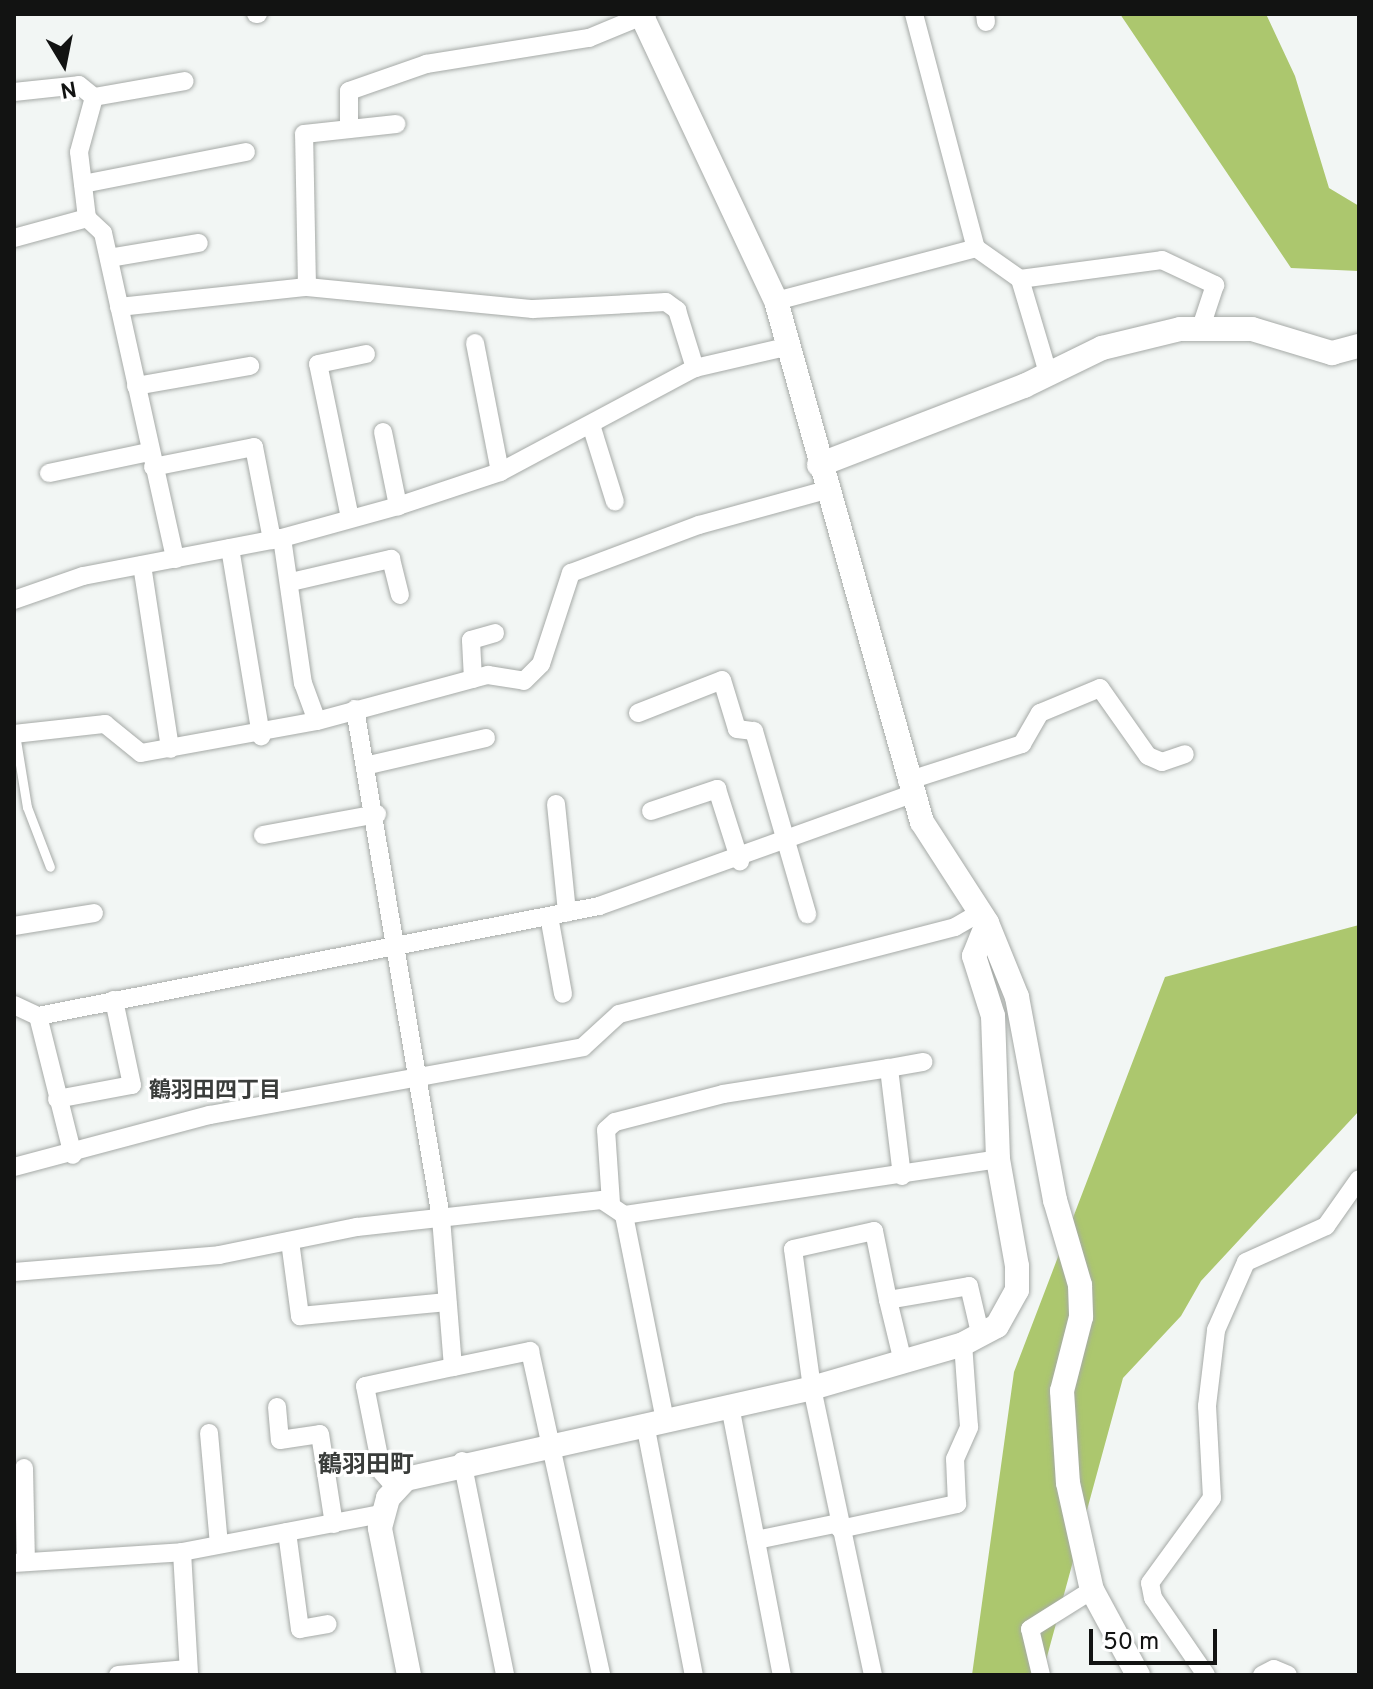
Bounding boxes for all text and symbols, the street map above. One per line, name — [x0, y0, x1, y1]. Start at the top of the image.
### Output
north arrow — [24, 24, 104, 104]
text: N — [58, 73, 78, 103]
district label: 鶴羽田四丁目 — [149, 1079, 281, 1105]
district label: 鶴羽田町 — [318, 1453, 414, 1481]
scale bar — [1093, 1613, 1221, 1663]
text: 50 m — [1103, 1628, 1159, 1658]

